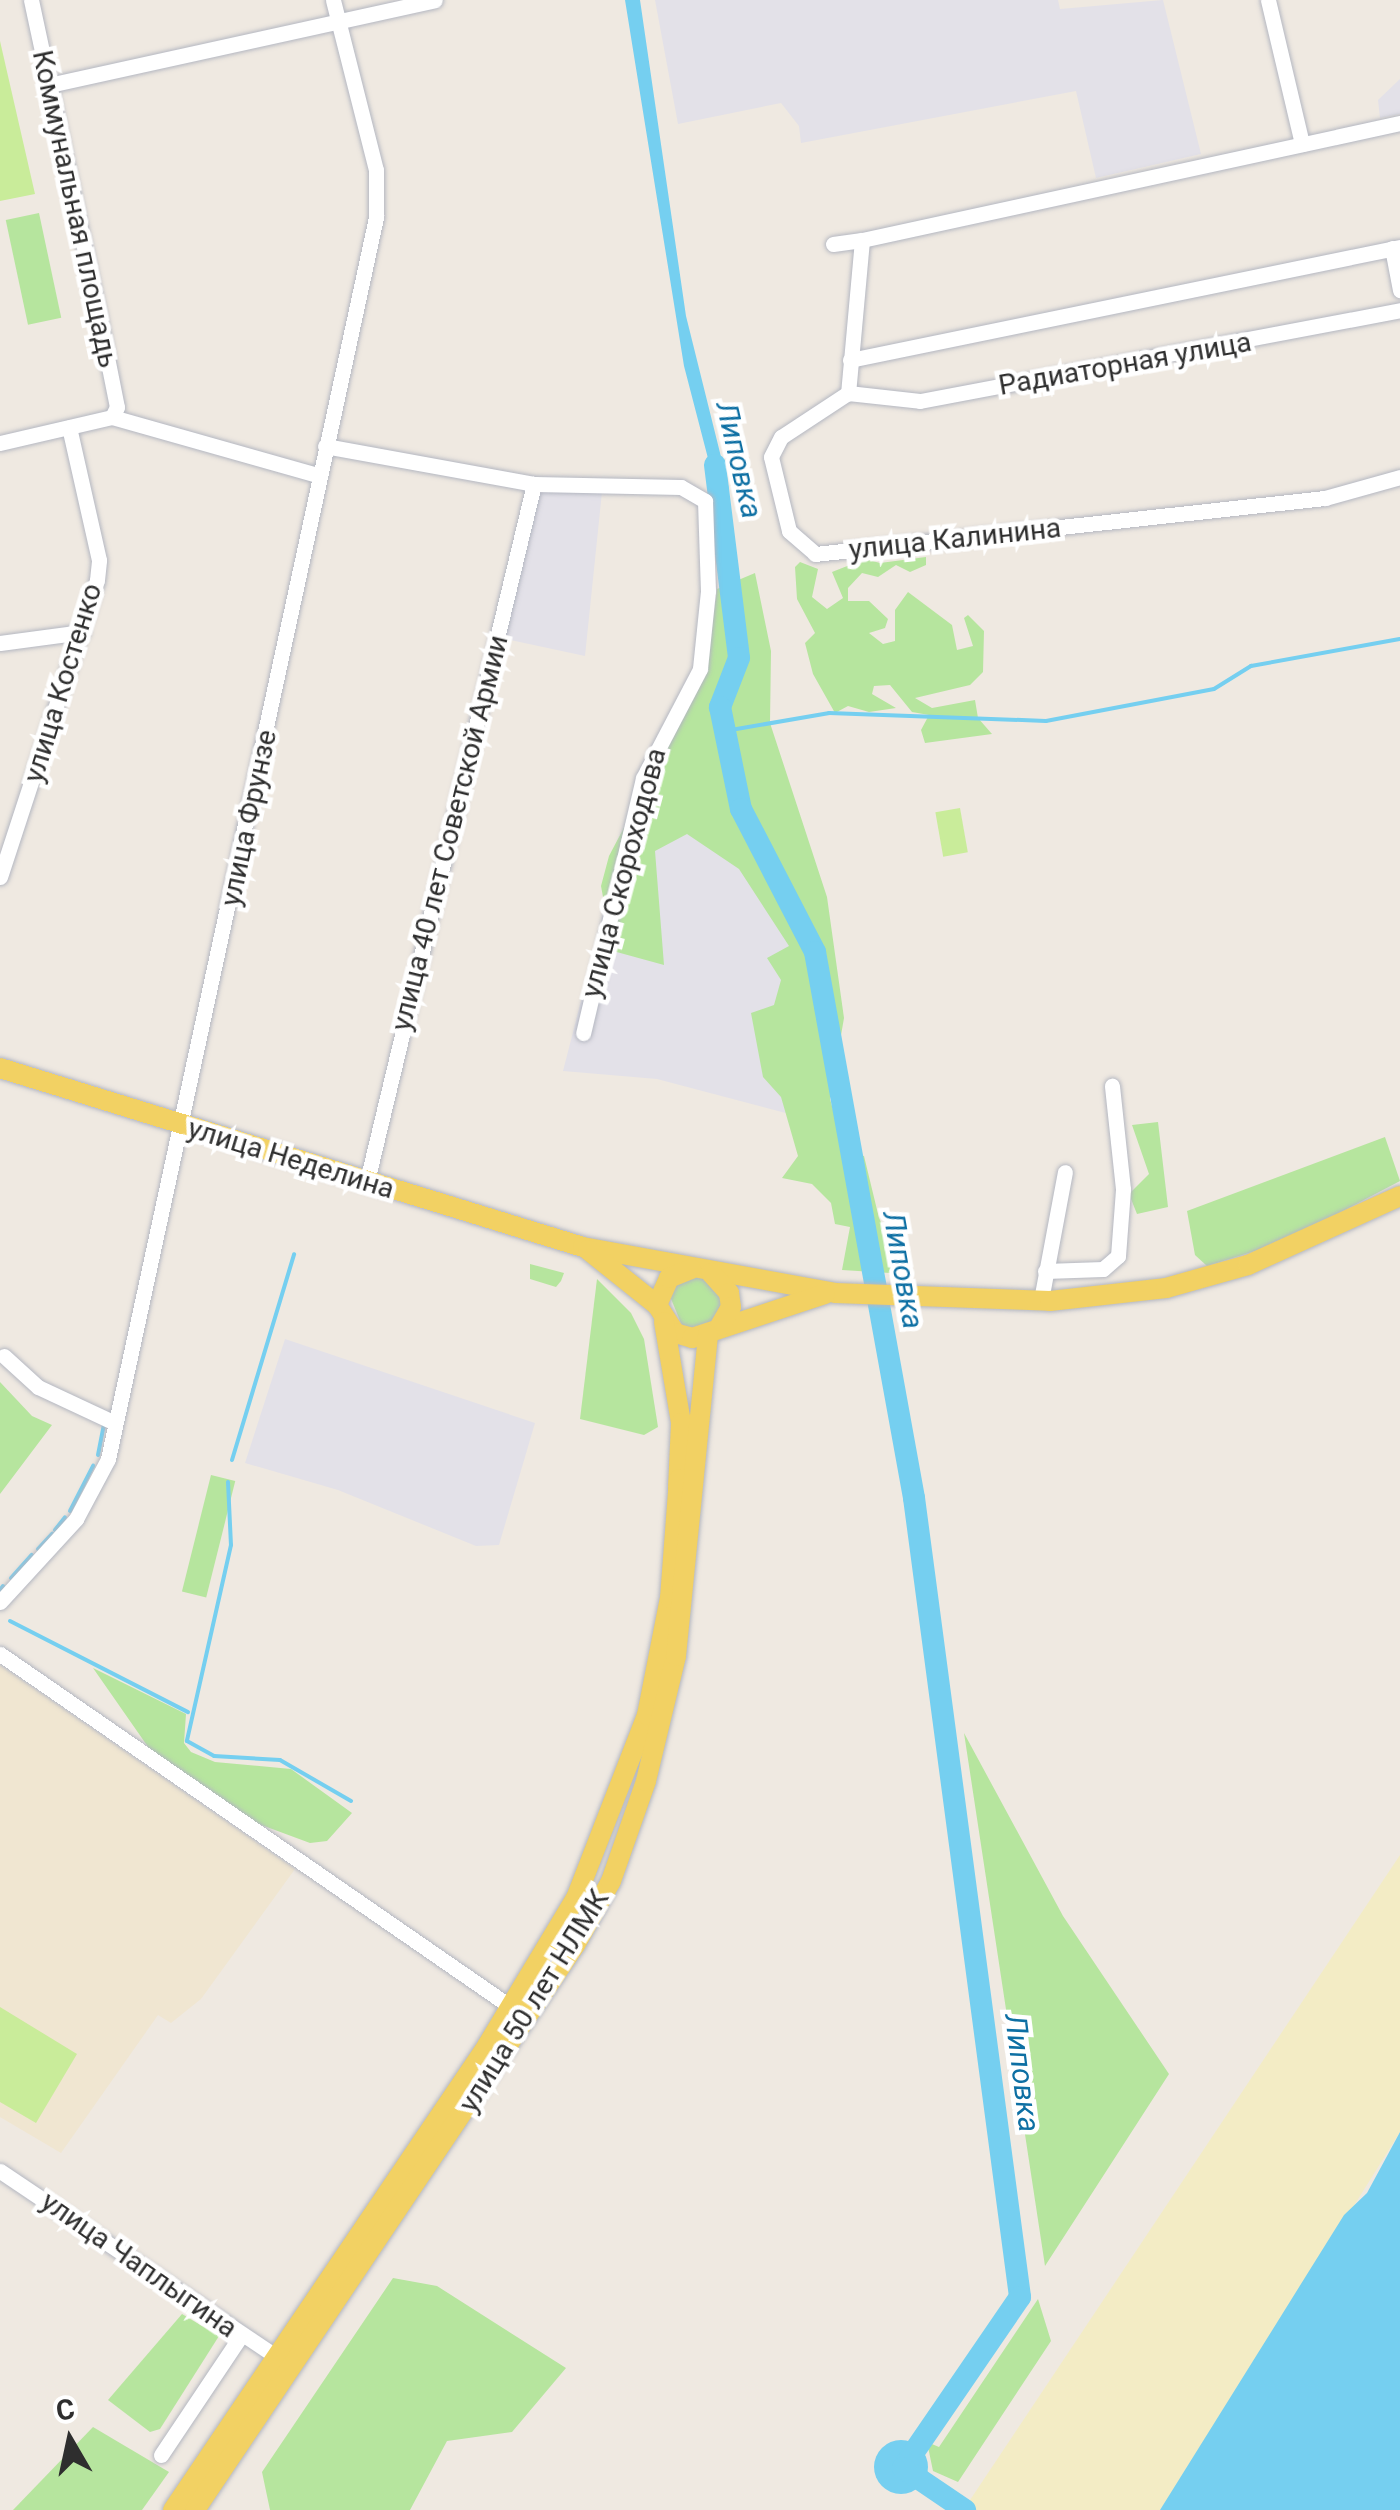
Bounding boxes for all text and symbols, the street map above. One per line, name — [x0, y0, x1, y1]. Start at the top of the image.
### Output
street label: Коммунальная площадь — [25, 47, 125, 371]
street label: Радиаторная улица — [996, 325, 1254, 403]
water label: Липовка — [708, 398, 770, 522]
street label: улица Калинина — [847, 511, 1063, 567]
street label: улица Костенко — [17, 579, 109, 787]
street label: улица 40 лет Советской Армии — [385, 632, 515, 1034]
street label: улица Фрунзе — [214, 727, 284, 909]
street label: улица Скороходова — [575, 745, 673, 1001]
street label: улица Неделина — [184, 1112, 398, 1206]
water label: Липовка — [875, 1208, 931, 1332]
street label: улица 50 лет НЛМК — [452, 1884, 616, 2118]
water label: Липовка — [997, 2012, 1047, 2134]
street label: улица Чаплыгина — [35, 2185, 243, 2345]
north arrow — [20, 2390, 120, 2490]
text: С — [54, 2392, 77, 2428]

